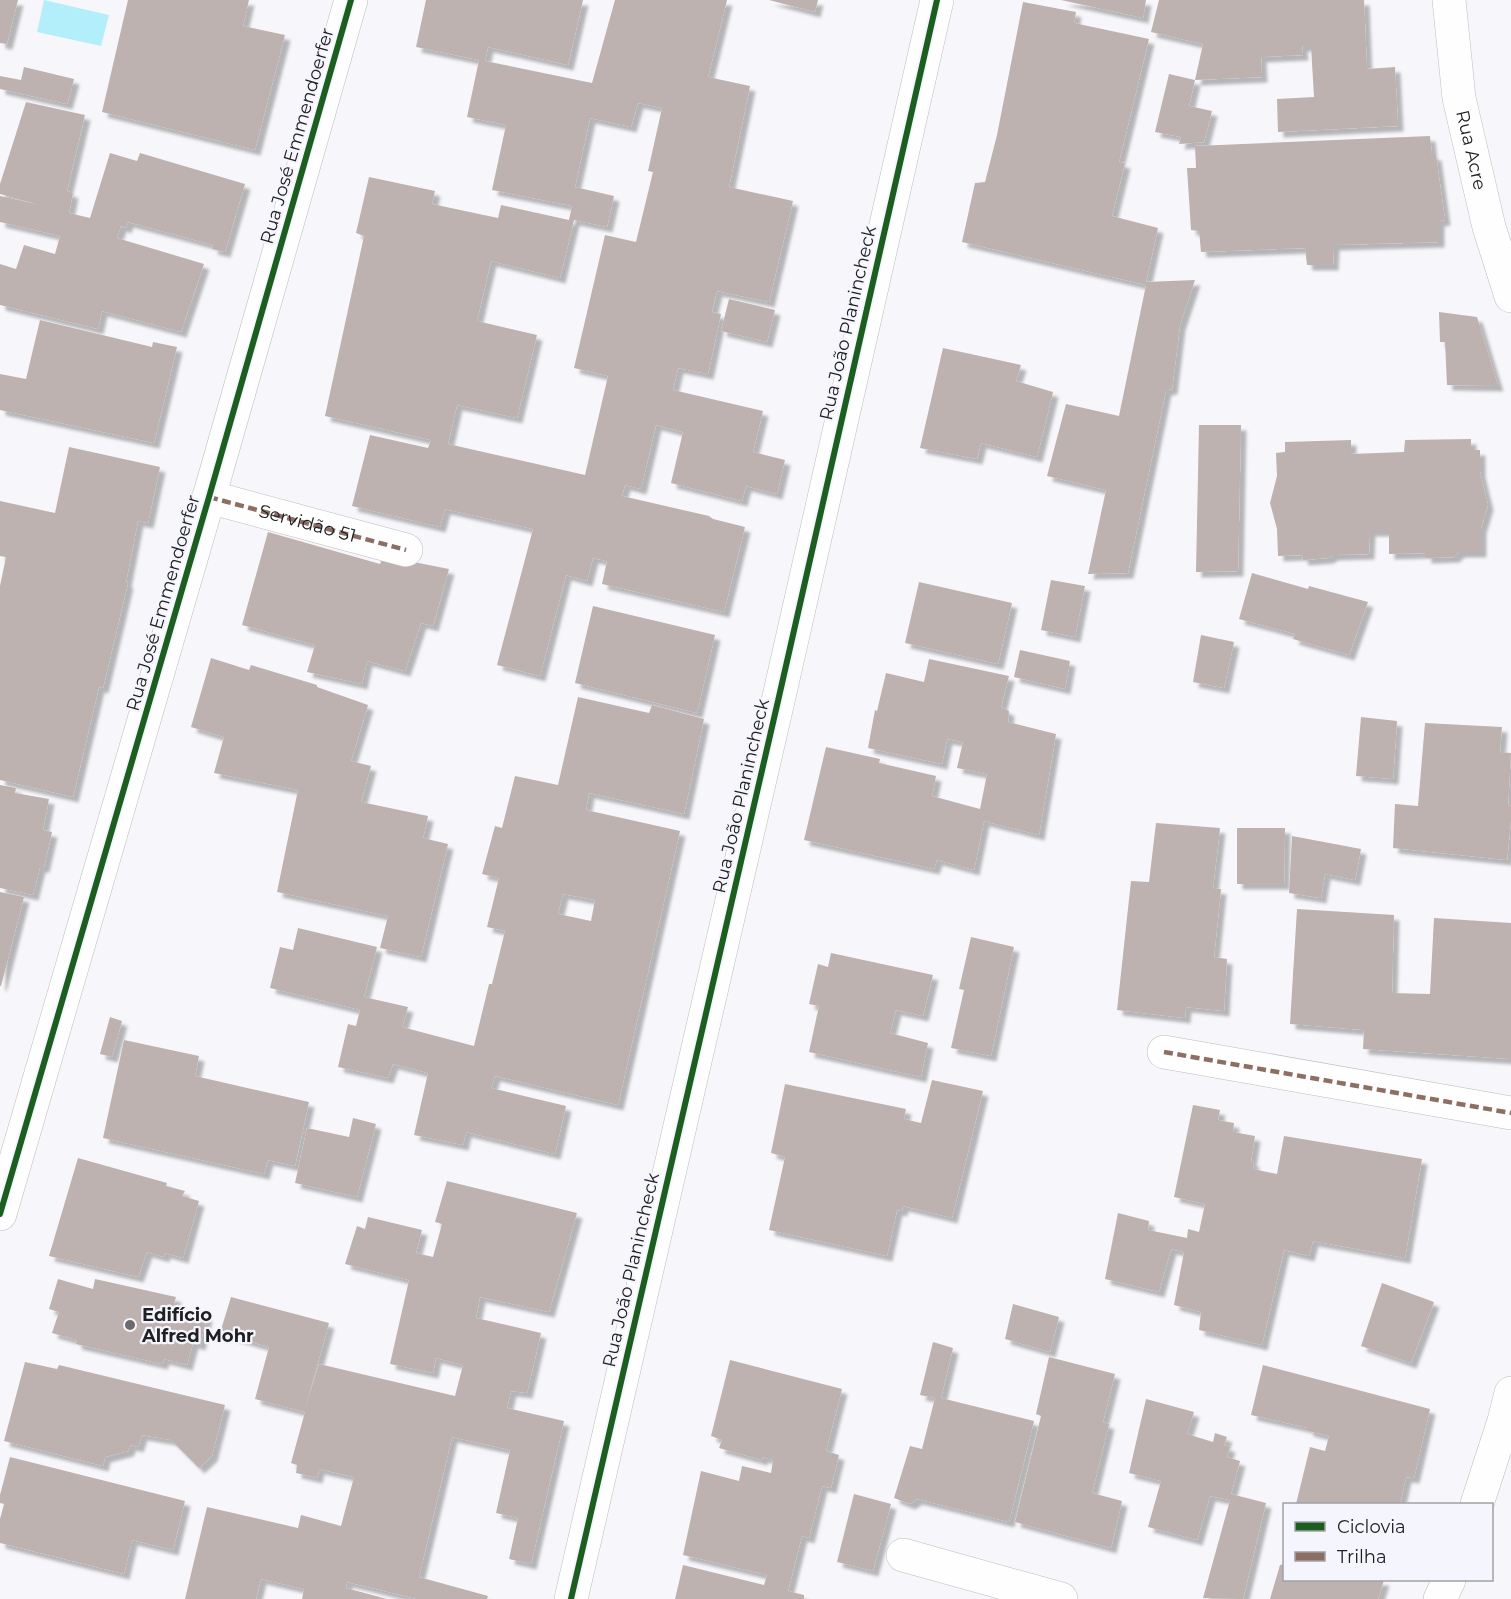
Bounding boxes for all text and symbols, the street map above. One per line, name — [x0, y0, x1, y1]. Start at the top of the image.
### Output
street label: Rua José Emmendoerfer — [256, 25, 338, 247]
street label: Rua Acre — [1451, 108, 1491, 192]
street label: Rua João Planincheck — [815, 224, 881, 422]
street label: Rua José Emmendoerfer — [122, 492, 204, 714]
street label: Servidão 51 — [257, 500, 358, 547]
street label: Rua João Planincheck — [708, 697, 774, 895]
street label: Rua João Planincheck — [598, 1171, 664, 1369]
place label: Edifício Alfred Mohr — [141, 1304, 254, 1347]
marker: Edifício Alfred Mohr — [123, 1318, 137, 1332]
legend — [1283, 1503, 1493, 1581]
text: Ciclovia — [1337, 1516, 1406, 1538]
text: Trilha — [1337, 1546, 1387, 1568]

